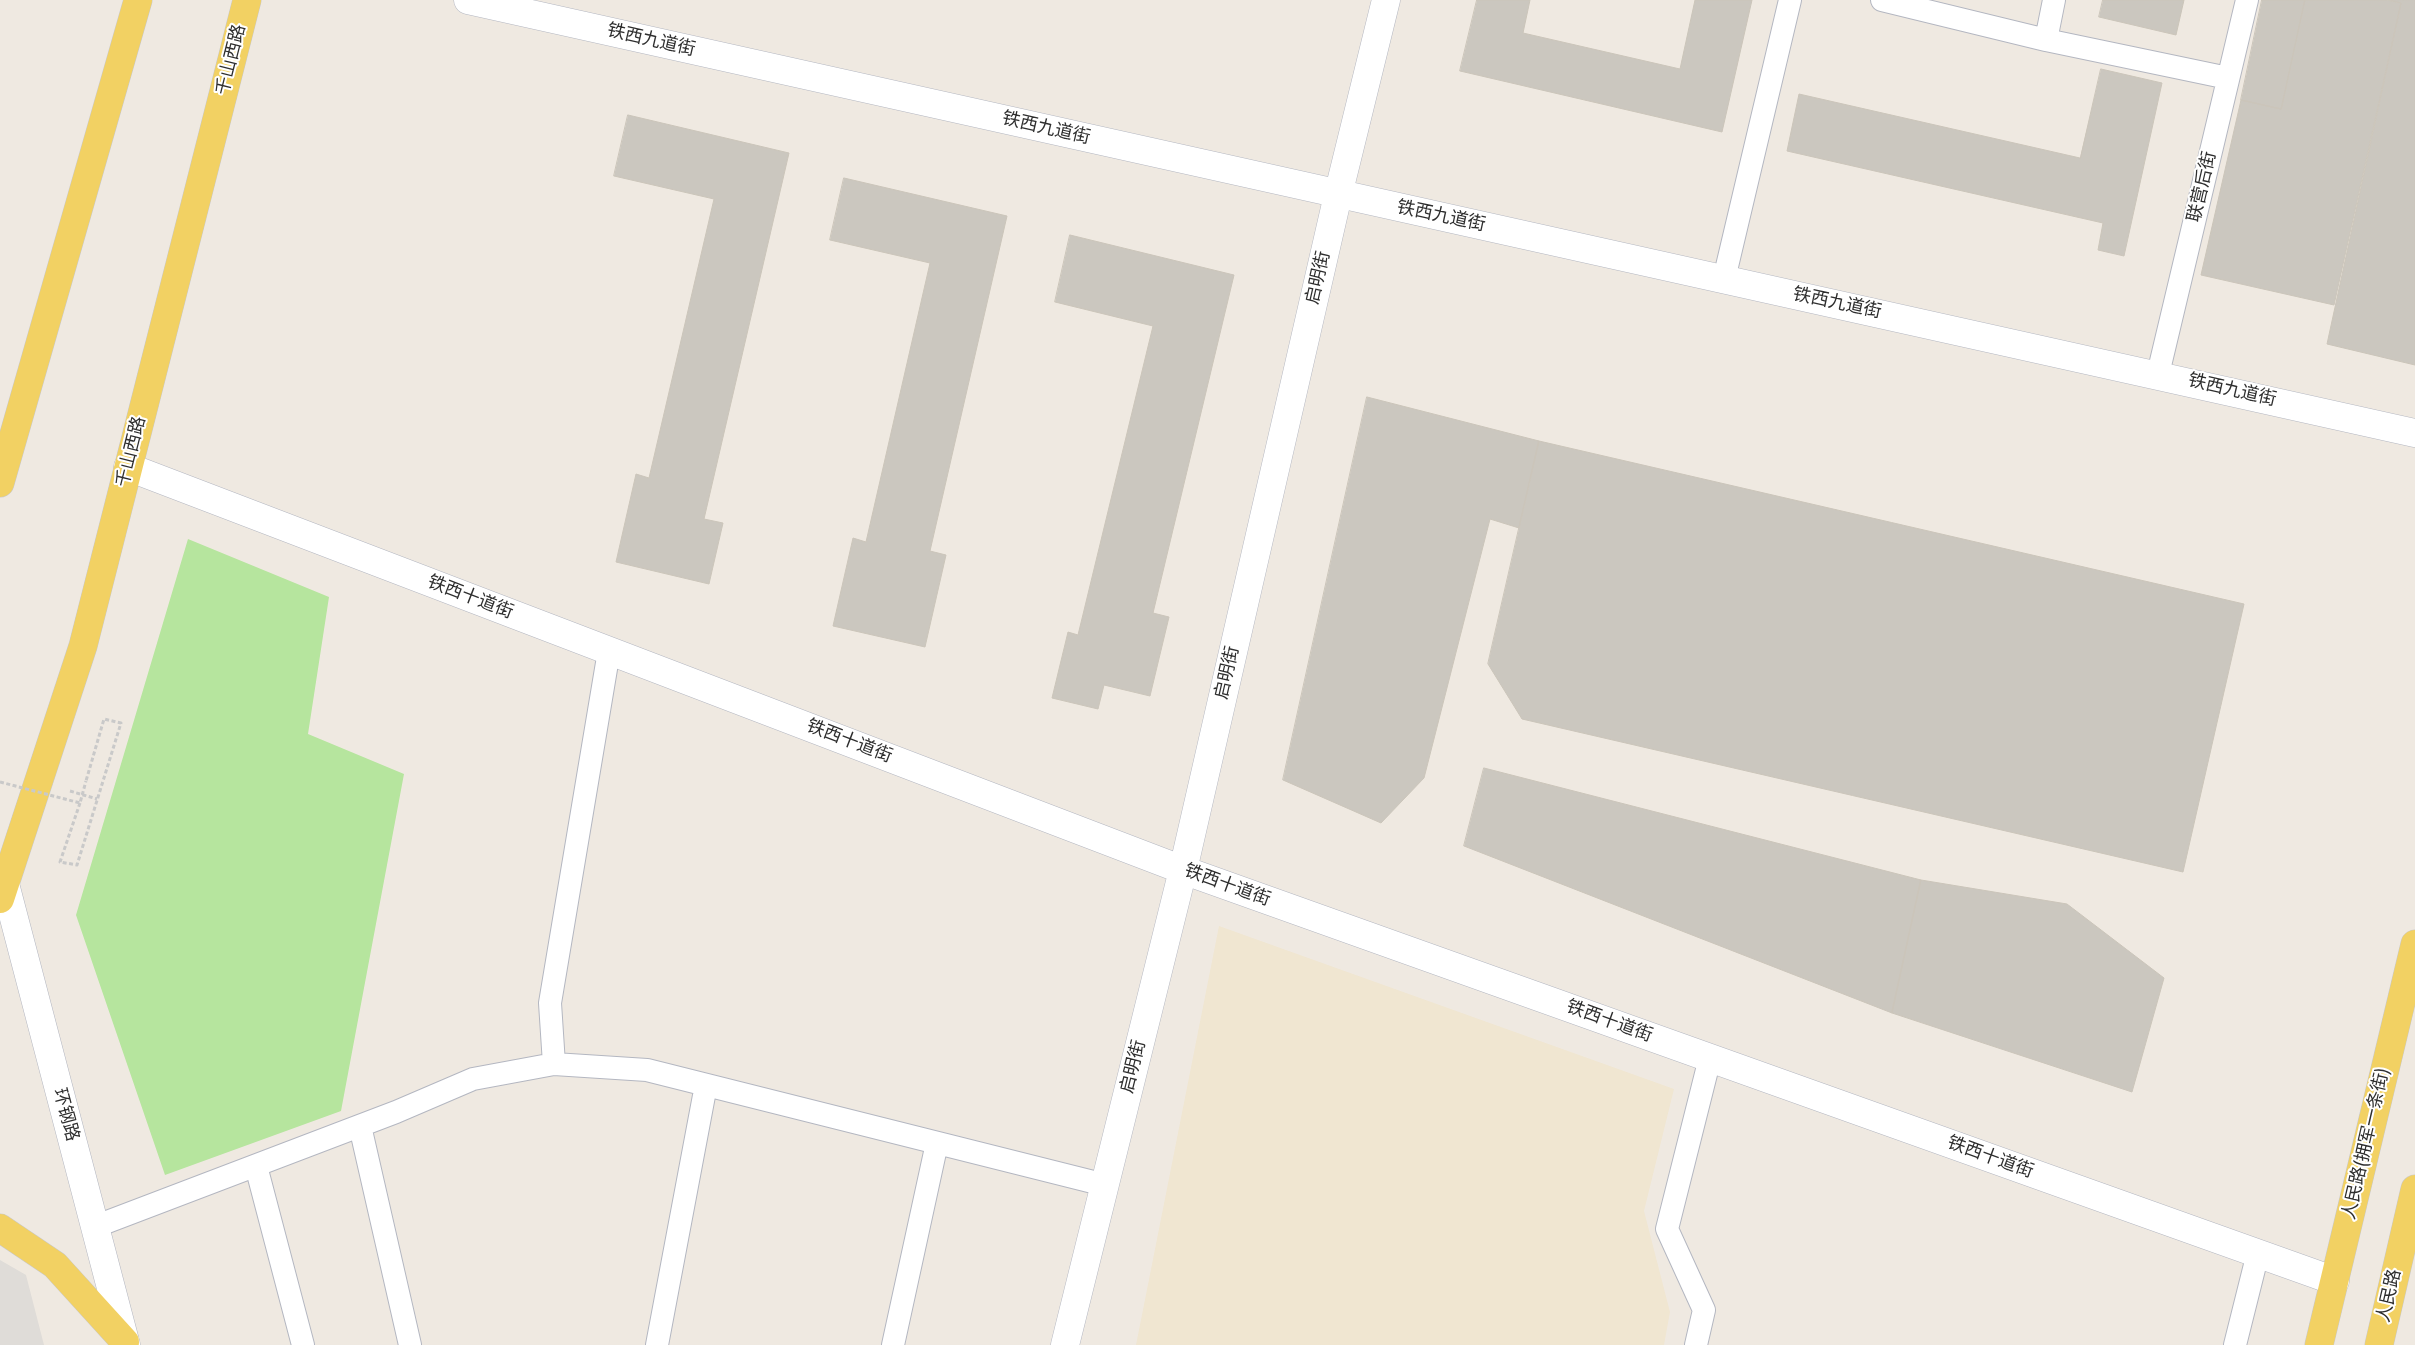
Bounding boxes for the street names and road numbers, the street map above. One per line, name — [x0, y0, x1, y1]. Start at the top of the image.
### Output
street label: 铁西九道街 — [605, 20, 697, 62]
street label: 千山西路 — [213, 22, 251, 98]
street label: 铁西九道街 — [1000, 108, 1092, 150]
street label: 联营后街 — [2184, 149, 2222, 225]
street label: 铁西九道街 — [1395, 197, 1487, 237]
street label: 启明街 — [1302, 249, 1336, 307]
street label: 铁西九道街 — [1791, 284, 1883, 324]
street label: 铁西九道街 — [2186, 370, 2278, 412]
street label: 千山西路 — [113, 414, 151, 490]
street label: 铁西十道街 — [424, 572, 516, 624]
street label: 启明街 — [1211, 644, 1245, 702]
street label: 铁西十道街 — [803, 716, 895, 768]
street label: 铁西十道街 — [1181, 860, 1273, 912]
street label: 铁西十道街 — [1563, 996, 1655, 1048]
street label: 启明街 — [1117, 1038, 1151, 1096]
street label: 人民路(拥军一条街) — [2339, 1066, 2395, 1222]
street label: 环钢路 — [48, 1086, 82, 1144]
street label: 铁西十道街 — [1944, 1132, 2036, 1184]
street label: 人民路 — [2373, 1267, 2407, 1325]

